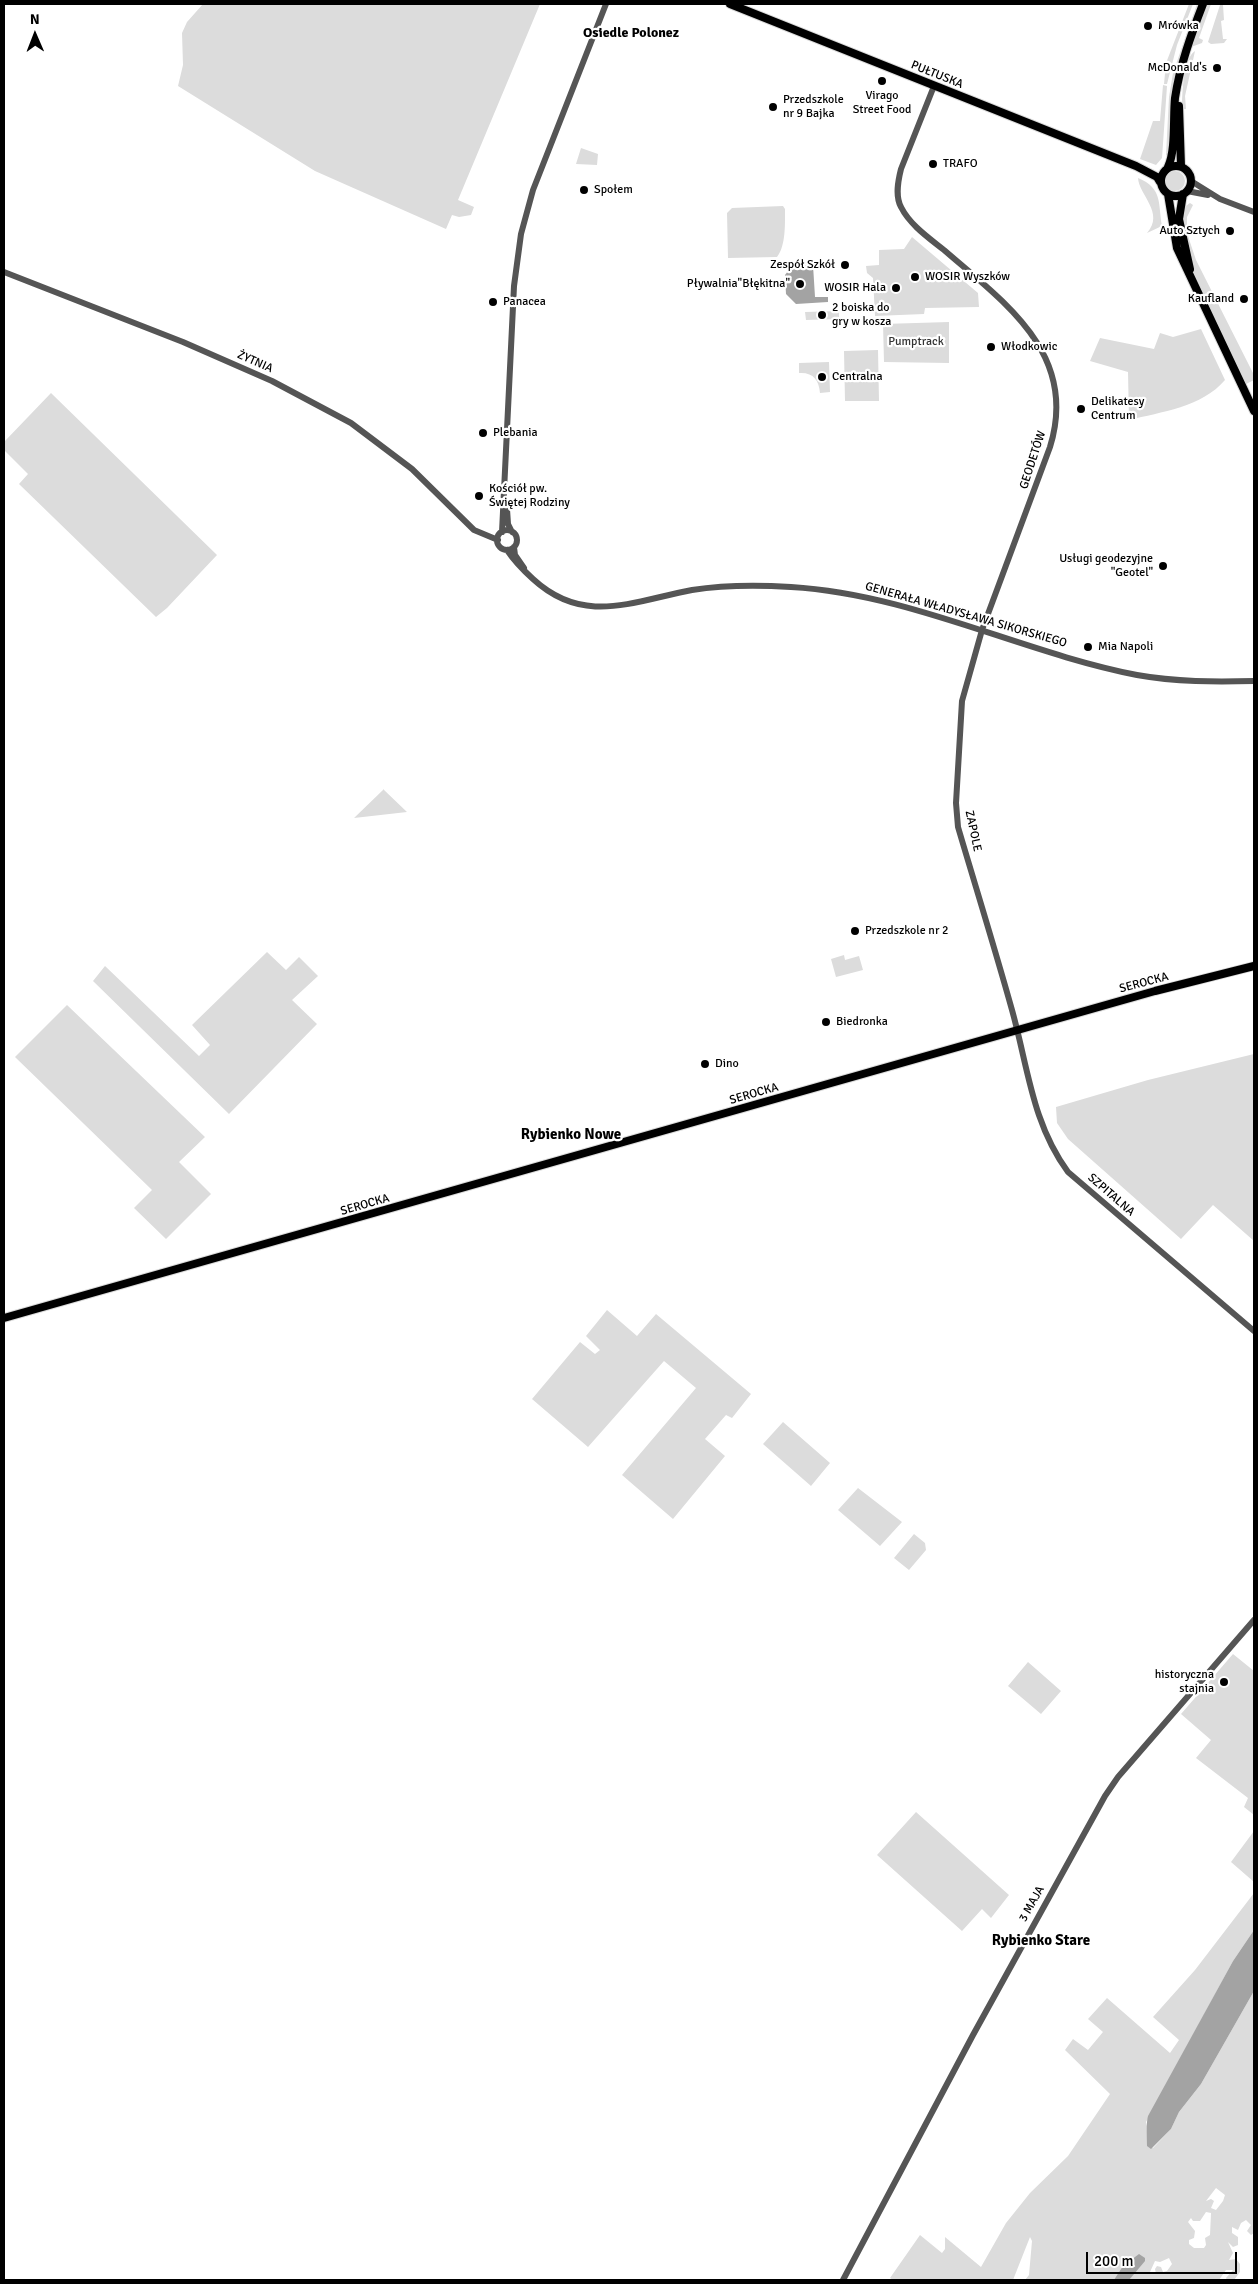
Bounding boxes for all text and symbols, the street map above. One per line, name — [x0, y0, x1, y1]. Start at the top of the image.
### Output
north arrow — [10, 10, 60, 60]
text: N — [30, 11, 40, 28]
place label: Mrówka — [1158, 19, 1199, 33]
marker: Mrówka — [1142, 20, 1154, 32]
district label: Osiedle Polonez — [583, 25, 679, 41]
street label: PUŁTUSKA — [909, 58, 965, 92]
place label: McDonald's — [1147, 61, 1207, 75]
marker: McDonald's — [1211, 62, 1223, 74]
marker: Virago Street Food — [876, 75, 888, 87]
place label: Virago Street Food — [853, 89, 911, 117]
place label: Przedszkole nr 9 Bajka — [783, 93, 844, 121]
marker: Przedszkole nr 9 Bajka — [767, 101, 779, 113]
place label: TRAFO — [943, 157, 978, 171]
marker: TRAFO — [927, 158, 939, 170]
place label: Społem — [594, 183, 633, 197]
marker: Społem — [578, 184, 590, 196]
place label: Auto Sztych — [1159, 224, 1220, 238]
marker: Auto Sztych — [1224, 225, 1236, 237]
place label: Zespół Szkół — [770, 258, 835, 272]
marker: Zespół Szkół — [839, 259, 851, 271]
place label: WOSIR Wyszków — [925, 270, 1010, 284]
marker: WOSIR Wyszków — [909, 271, 921, 283]
place label: Pływalnia"Błękitna" — [687, 277, 790, 291]
marker: Pływalnia"Błękitna" — [794, 278, 806, 290]
place label: WOSIR Hala — [824, 281, 886, 295]
marker: WOSIR Hala — [890, 282, 902, 294]
place label: Kaufland — [1188, 292, 1234, 306]
marker: Kaufland — [1238, 293, 1250, 305]
place label: Panacea — [503, 295, 546, 309]
marker: Panacea — [487, 296, 499, 308]
place label: 2 boiska do gry w kosza — [832, 301, 891, 329]
marker: 2 boiska do gry w kosza — [816, 309, 828, 321]
park label: Pumptrack — [888, 335, 944, 349]
place label: Włodkowic — [1001, 340, 1057, 354]
marker: Włodkowic — [985, 341, 997, 353]
street label: ŻYTNIA — [235, 348, 275, 376]
place label: Centralna — [832, 370, 882, 384]
marker: Centralna — [816, 371, 828, 383]
place label: Delikatesy Centrum — [1091, 395, 1144, 423]
marker: Delikatesy Centrum — [1075, 403, 1087, 415]
place label: Plebania — [493, 426, 538, 440]
marker: Plebania — [477, 427, 489, 439]
street label: GEODETÓW — [1017, 429, 1049, 491]
place label: Kościół pw. Świętej Rodziny — [489, 482, 570, 510]
marker: Kościół pw. Świętej Rodziny — [473, 490, 485, 502]
place label: Usługi geodezyjne "Geotel" — [1059, 552, 1153, 580]
marker: Usługi geodezyjne "Geotel" — [1157, 560, 1169, 572]
street label: GENERAŁA WŁADYSŁAWA SIKORSKIEGO — [863, 579, 1069, 651]
place label: Mia Napoli — [1098, 640, 1153, 654]
marker: Mia Napoli — [1082, 641, 1094, 653]
street label: ZAPOLE — [962, 809, 984, 853]
place label: Przedszkole nr 2 — [865, 924, 948, 938]
marker: Przedszkole nr 2 — [849, 925, 861, 937]
street label: SEROCKA — [1118, 970, 1170, 996]
place label: Biedronka — [836, 1015, 888, 1029]
marker: Biedronka — [820, 1016, 832, 1028]
place label: Dino — [715, 1057, 739, 1071]
marker: Dino — [699, 1058, 711, 1070]
street label: SEROCKA — [728, 1080, 780, 1108]
district label: Rybienko Nowe — [521, 1126, 621, 1144]
street label: SZPITALNA — [1085, 1171, 1137, 1219]
street label: SEROCKA — [339, 1191, 391, 1219]
place label: historyczna stajnia — [1155, 1668, 1214, 1696]
marker: historyczna stajnia — [1218, 1676, 1230, 1688]
street label: 3 MAJA — [1016, 1884, 1048, 1924]
district label: Rybienko Stare — [992, 1932, 1090, 1950]
scale bar — [1088, 2242, 1239, 2274]
text: 200 m — [1094, 2252, 1134, 2270]

